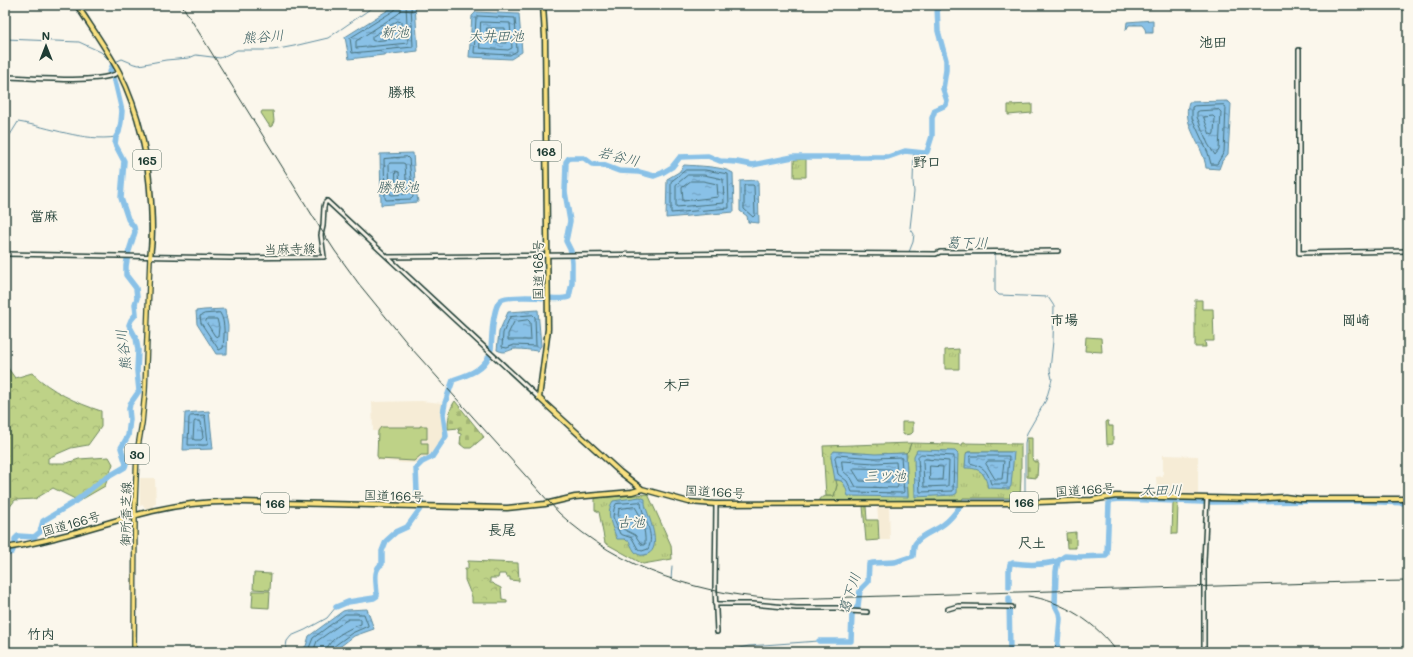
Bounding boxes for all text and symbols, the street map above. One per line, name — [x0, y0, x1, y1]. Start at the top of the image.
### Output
water label: 新池 — [381, 22, 410, 41]
water label: 熊谷川 — [241, 25, 285, 47]
north arrow — [26, 26, 66, 66]
water label: 大井田池 — [468, 26, 525, 45]
text: N — [42, 28, 50, 43]
district label: 池田 — [1199, 32, 1227, 51]
district label: 勝根 — [388, 82, 416, 101]
road number: 168 — [531, 141, 561, 161]
water label: 岩谷川 — [596, 142, 642, 170]
road number: 165 — [133, 150, 161, 170]
district label: 野口 — [913, 152, 941, 171]
water label: 勝根池 — [377, 177, 420, 196]
district label: 當麻 — [30, 206, 58, 225]
water label: 葛下川 — [946, 232, 988, 252]
street label: 当麻寺線 — [264, 239, 317, 257]
street label: 国道168号 — [529, 240, 546, 300]
district label: 市場 — [1050, 310, 1078, 329]
district label: 岡崎 — [1342, 310, 1370, 329]
water label: 熊谷川 — [111, 328, 135, 372]
district label: 木戸 — [663, 375, 691, 394]
road number: 30 — [125, 444, 149, 464]
water label: 三ツ池 — [864, 466, 907, 485]
street label: 国道166号 — [1054, 478, 1116, 500]
street label: 御所香芝線 — [116, 480, 134, 547]
water label: 太田川 — [1140, 480, 1182, 499]
street label: 国道166号 — [684, 481, 746, 501]
street label: 国道166号 — [363, 485, 425, 505]
road number: 166 — [1010, 492, 1038, 512]
road number: 166 — [261, 493, 289, 513]
street label: 国道166号 — [40, 506, 102, 540]
water label: 古池 — [617, 512, 646, 531]
district label: 長尾 — [488, 520, 516, 539]
district label: 尺土 — [1018, 533, 1046, 552]
water label: 葛下川 — [833, 570, 865, 616]
district label: 竹内 — [27, 624, 55, 643]

